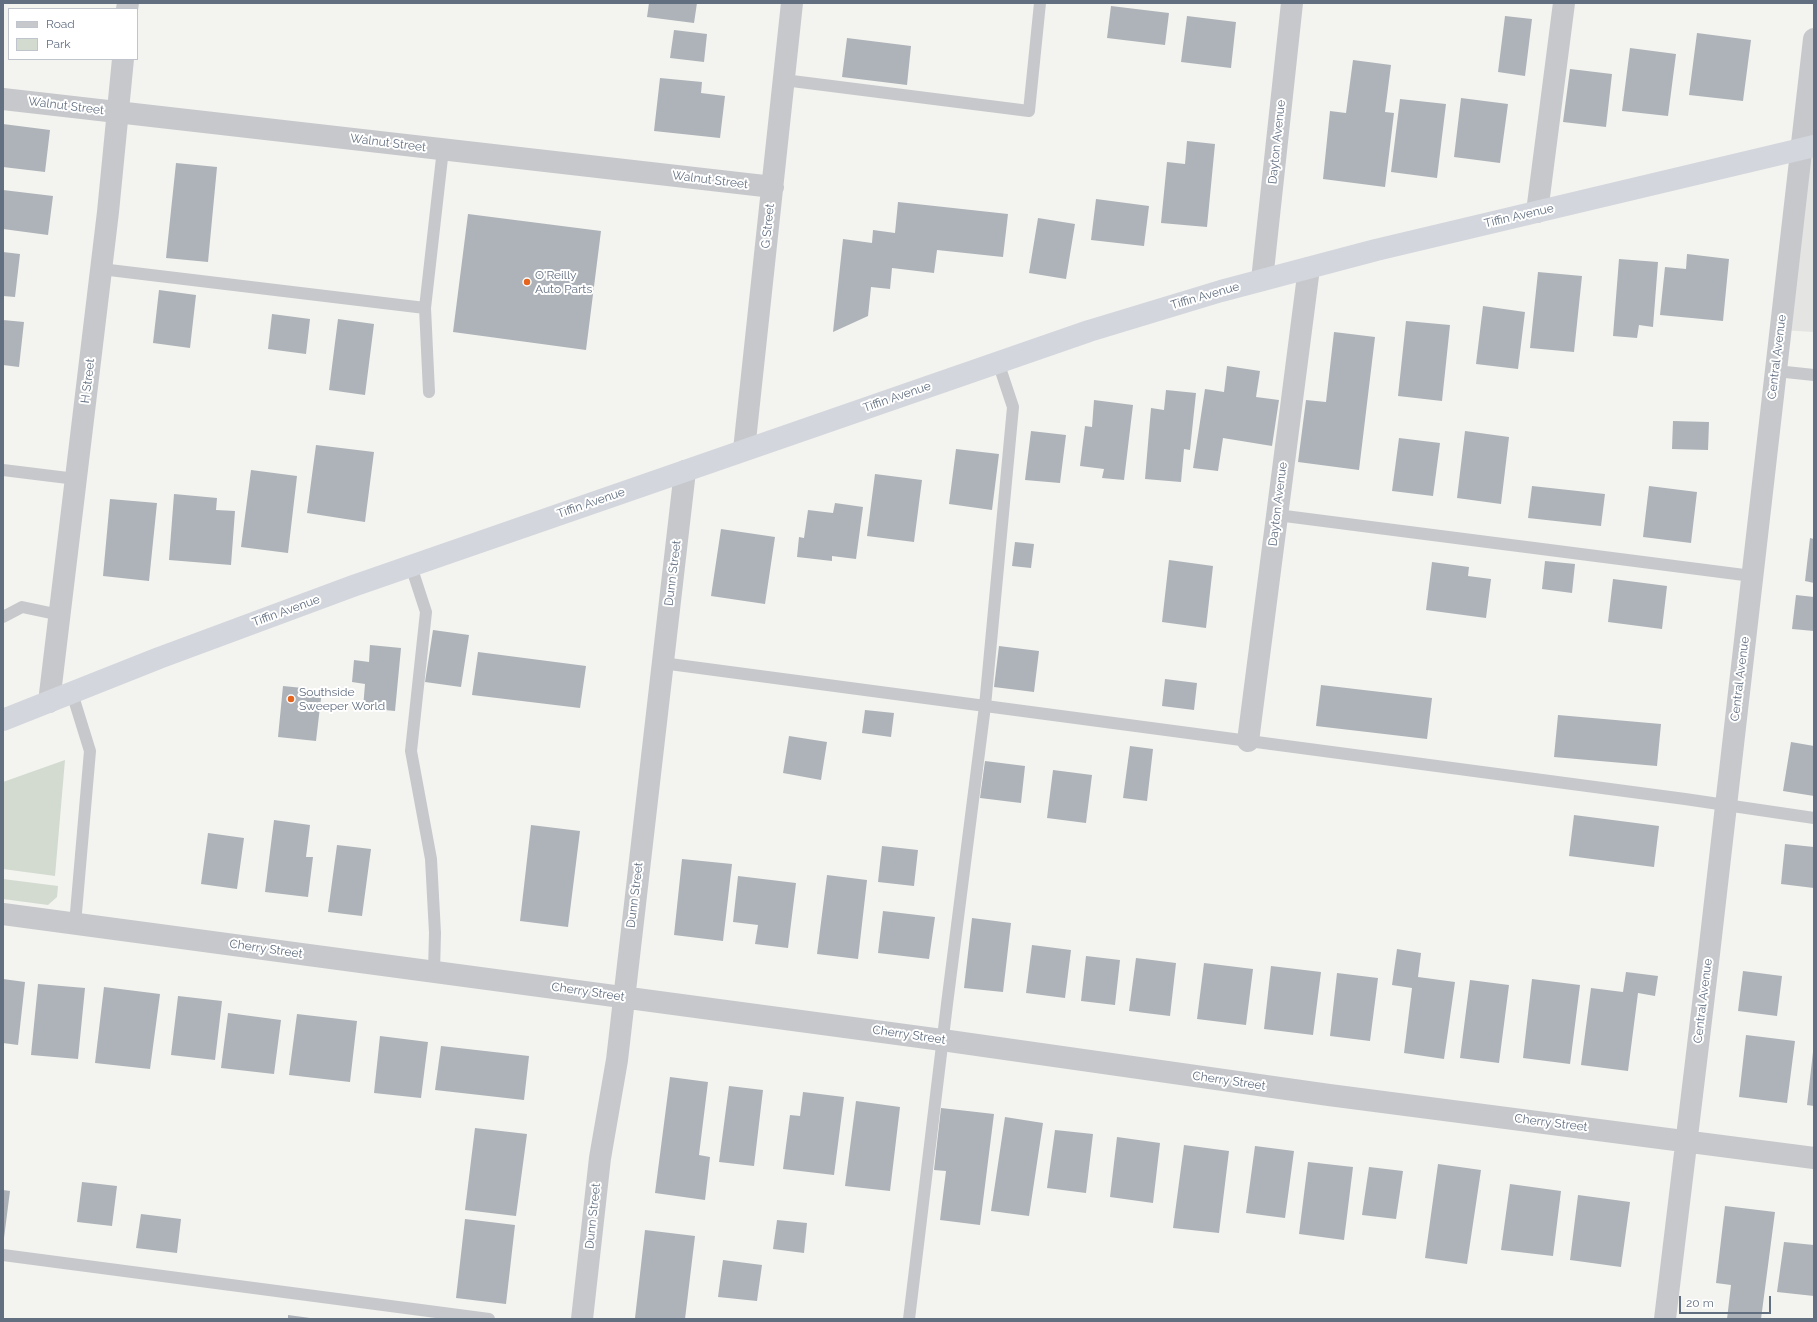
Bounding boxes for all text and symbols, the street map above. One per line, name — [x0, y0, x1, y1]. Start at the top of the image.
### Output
legend — [8, 8, 138, 60]
text: Road — [46, 17, 75, 31]
text: Park — [46, 37, 71, 51]
street label: Walnut Street — [27, 94, 105, 118]
street label: Dayton Avenue — [1265, 99, 1289, 185]
street label: Walnut Street — [349, 131, 427, 155]
street label: Walnut Street — [671, 168, 749, 192]
street label: Tiffin Avenue — [1483, 201, 1555, 231]
street label: G Street — [758, 203, 778, 249]
place label: O'Reilly Auto Parts — [535, 268, 592, 296]
marker: O'Reilly Auto Parts — [522, 277, 532, 287]
street label: Tiffin Avenue — [1169, 279, 1241, 313]
street label: Central Avenue — [1765, 314, 1789, 400]
street label: H Street — [78, 358, 98, 404]
street label: Tiffin Avenue — [861, 379, 933, 415]
street label: Dayton Avenue — [1266, 461, 1290, 547]
street label: Tiffin Avenue — [555, 485, 627, 521]
street label: Dunn Street — [662, 539, 684, 607]
street label: Tiffin Avenue — [250, 592, 322, 630]
street label: Central Avenue — [1728, 636, 1752, 722]
place label: Southside Sweeper World — [299, 685, 385, 713]
marker: Southside Sweeper World — [286, 694, 296, 704]
street label: Dunn Street — [624, 861, 646, 929]
street label: Cherry Street — [229, 937, 303, 961]
street label: Central Avenue — [1691, 958, 1715, 1044]
street label: Cherry Street — [551, 980, 625, 1004]
street label: Cherry Street — [872, 1023, 946, 1047]
street label: Cherry Street — [1192, 1069, 1266, 1093]
street label: Cherry Street — [1514, 1111, 1588, 1135]
street label: Dunn Street — [582, 1182, 604, 1250]
scale bar — [1681, 1288, 1773, 1314]
text: 20 m — [1686, 1296, 1714, 1310]

